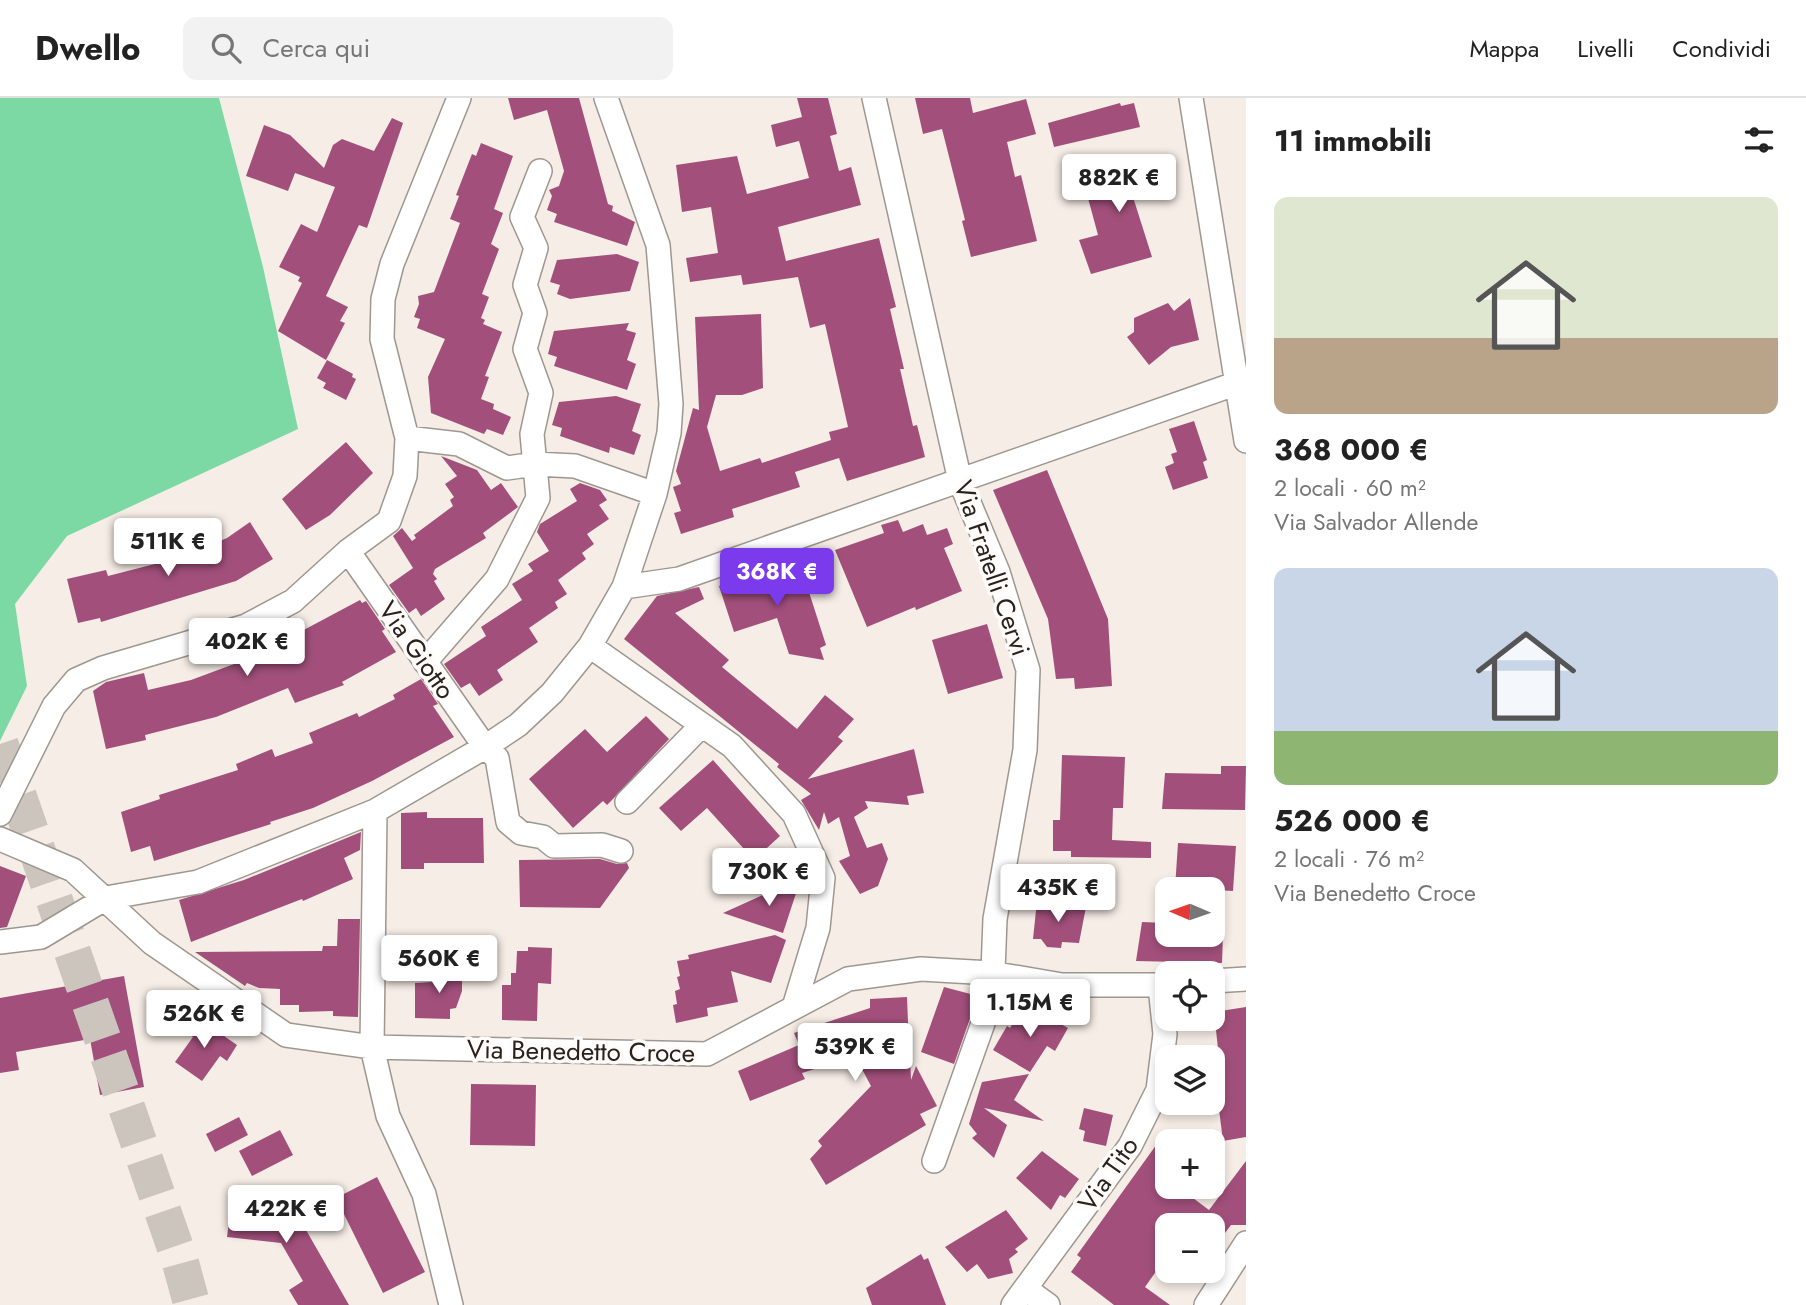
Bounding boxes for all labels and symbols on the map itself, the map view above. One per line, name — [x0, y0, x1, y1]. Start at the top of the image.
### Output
pin: 882K € — [1062, 155, 1176, 214]
street label: Via Fratelli Cervi — [944, 475, 1040, 661]
pin: 511K € — [111, 518, 225, 578]
pin: 368K € — [720, 548, 834, 608]
street label: Via Giotto — [369, 593, 465, 707]
pin: 402K € — [190, 618, 304, 678]
pin: 730K € — [712, 848, 826, 908]
pin: 435K € — [1001, 864, 1115, 924]
north arrow — [1155, 877, 1225, 947]
pin: 560K € — [382, 936, 496, 995]
pin: 1.15M € — [965, 979, 1095, 1039]
pin: 526K € — [147, 990, 261, 1050]
pin: 539K € — [798, 1024, 912, 1083]
street label: Via Benedetto Croce — [467, 1030, 695, 1072]
street label: Via Tito — [1068, 1129, 1148, 1219]
pin: 422K € — [229, 1186, 343, 1245]

